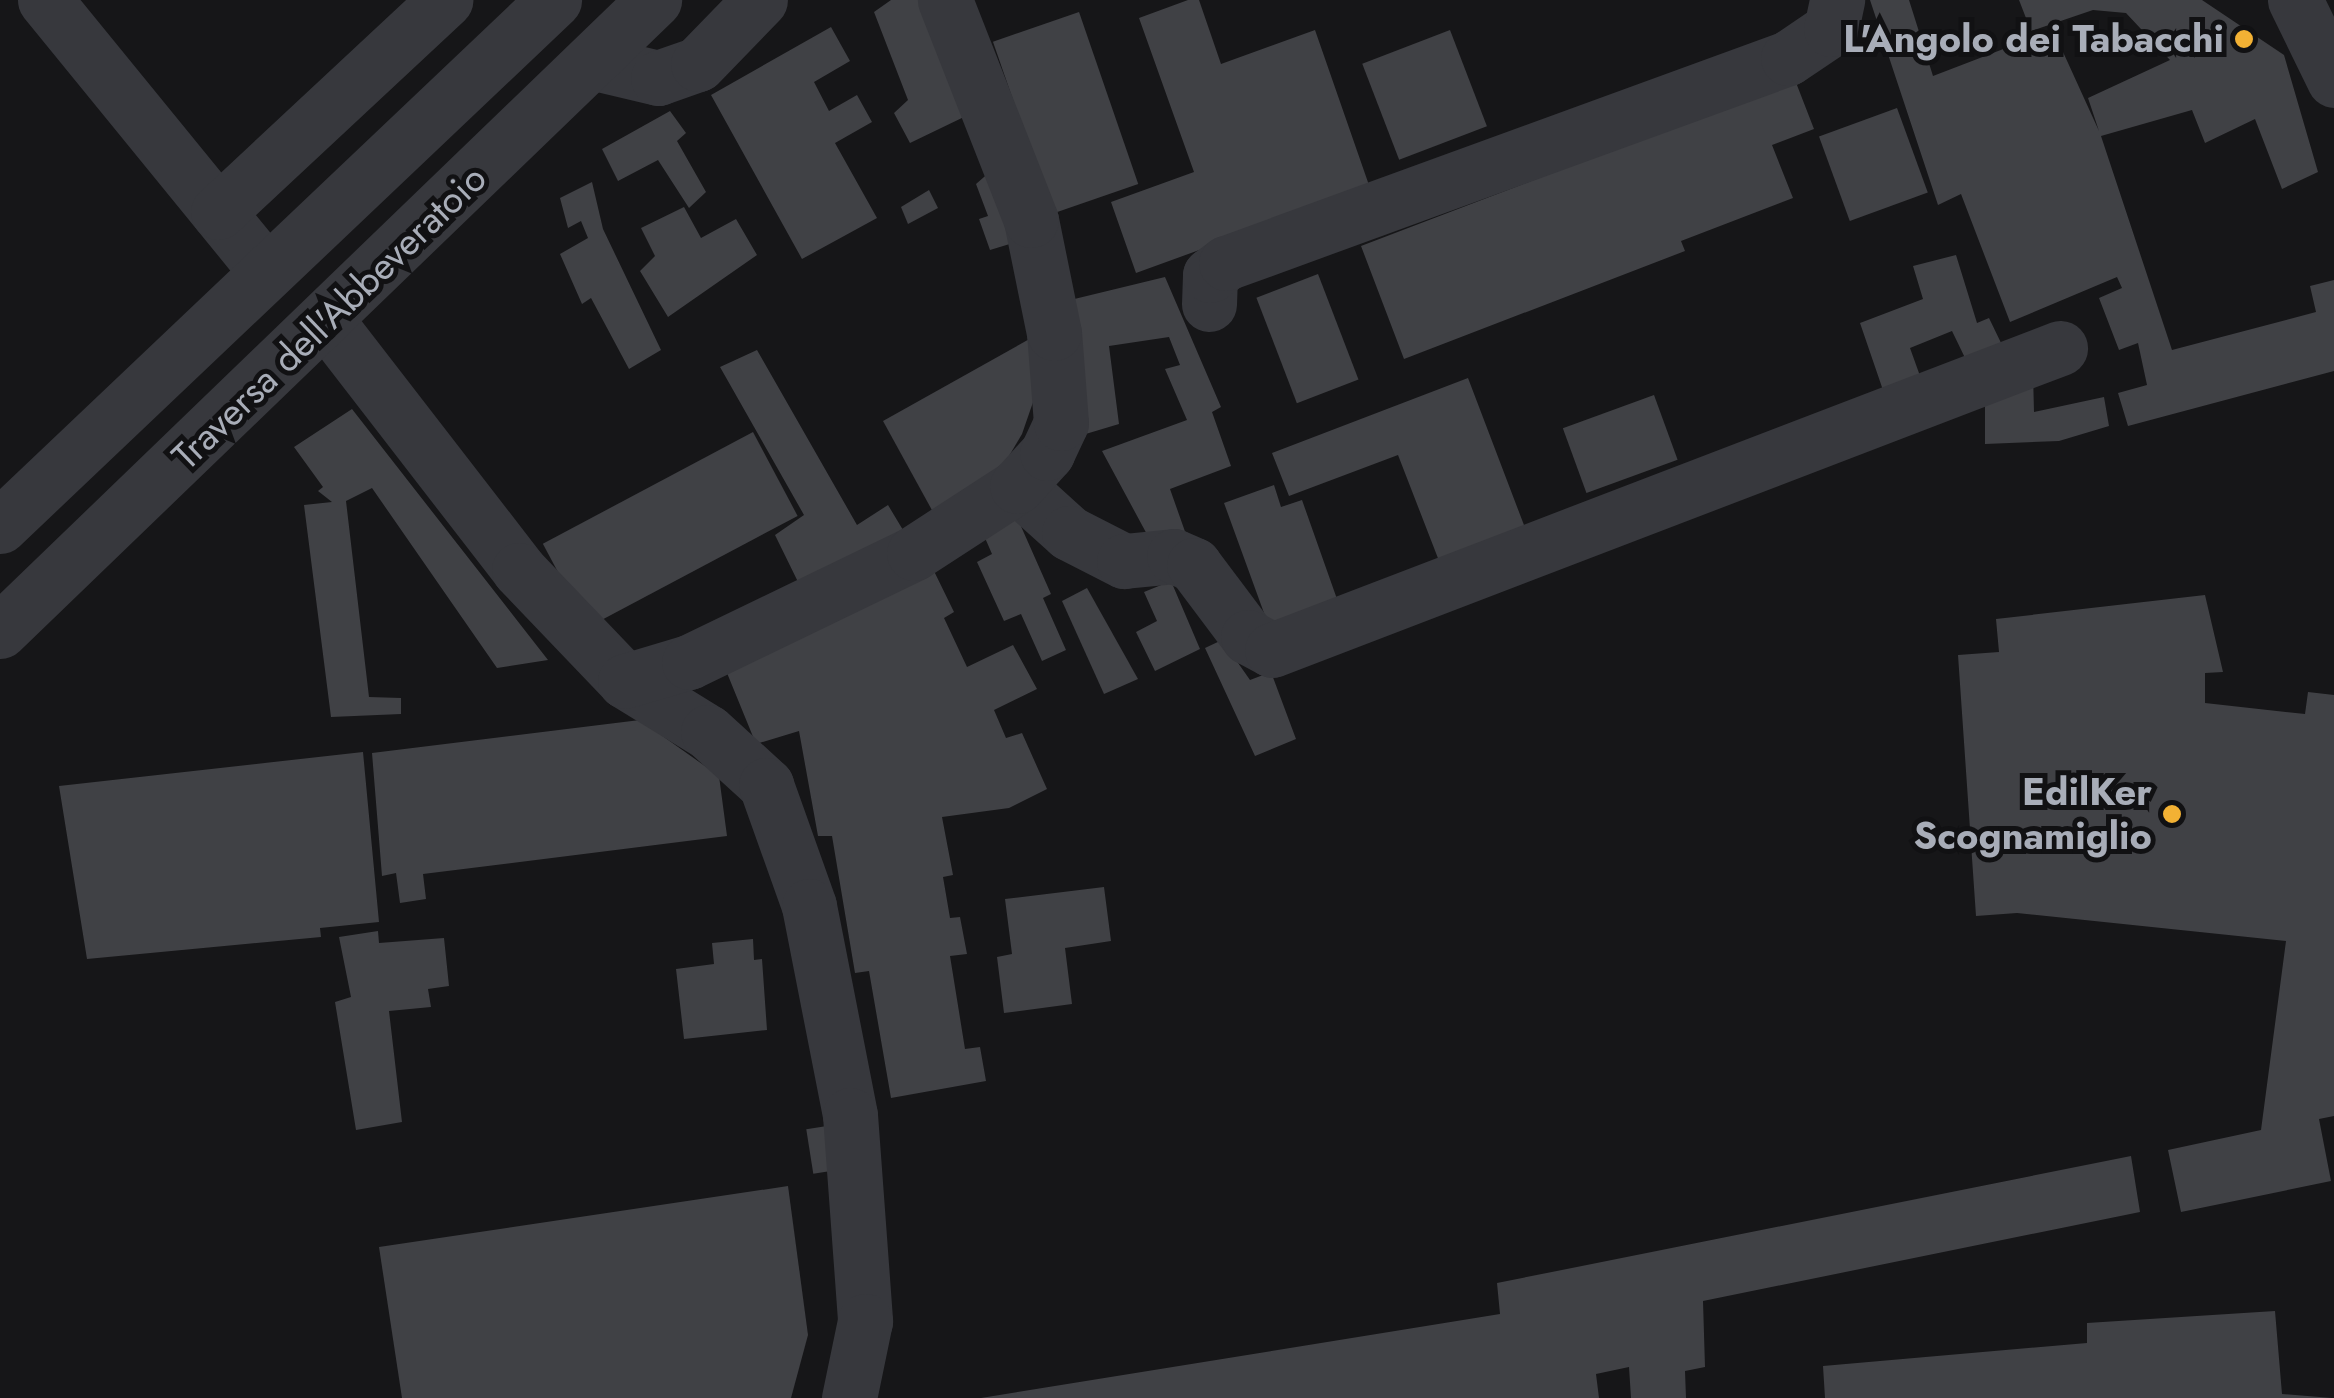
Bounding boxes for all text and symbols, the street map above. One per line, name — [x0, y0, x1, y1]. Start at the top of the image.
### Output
place label: L'Angolo dei Tabacchi — [1843, 16, 2224, 62]
marker: L'Angolo dei Tabacchi — [2233, 28, 2255, 50]
street label: Traversa dell'Abbeveratoio — [163, 155, 495, 479]
place label: EdilKer Scognamiglio — [1914, 769, 2152, 858]
marker: EdilKer Scognamiglio — [2161, 803, 2183, 825]

